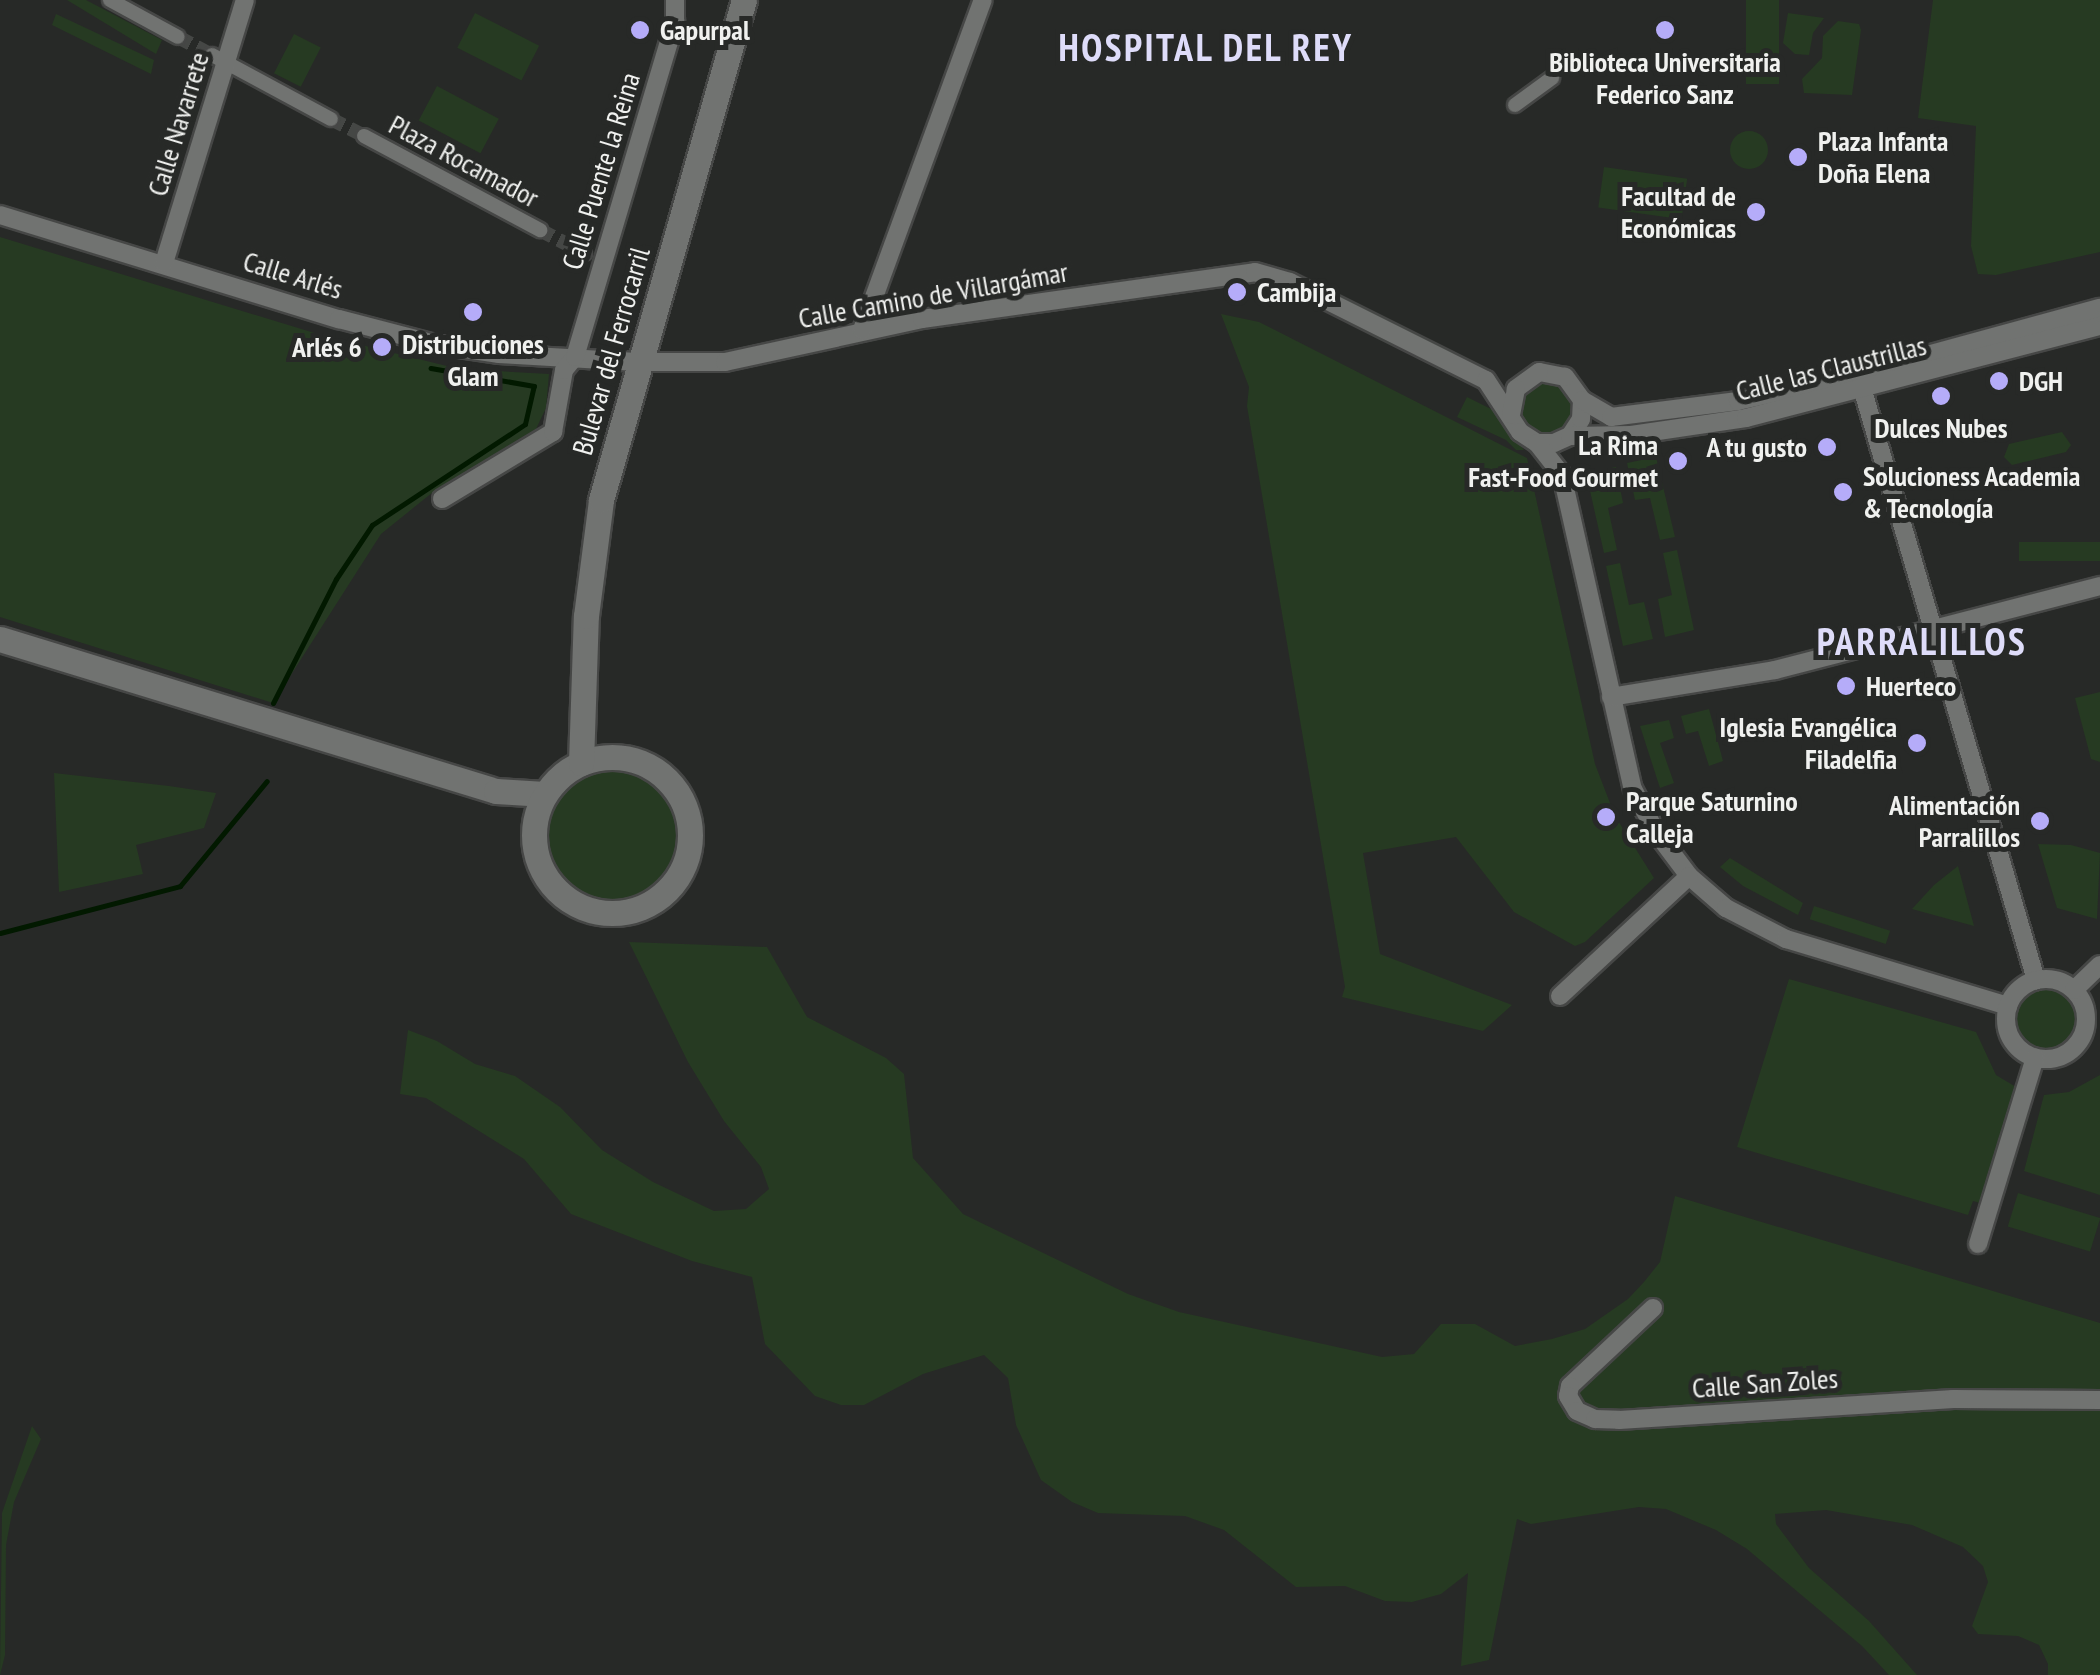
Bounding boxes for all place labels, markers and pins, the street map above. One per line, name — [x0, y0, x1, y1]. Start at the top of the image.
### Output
place label: Gapurpal — [660, 13, 750, 47]
marker: Gapurpal — [629, 19, 651, 41]
marker: Biblioteca Universitaria Federico Sanz — [1654, 19, 1676, 41]
place label: Biblioteca Universitaria Federico Sanz — [1549, 45, 1781, 111]
place label: Plaza Infanta Doña Elena — [1818, 124, 1948, 190]
marker: Plaza Infanta Doña Elena — [1787, 146, 1809, 168]
place label: Facultad de Económicas — [1621, 179, 1736, 245]
marker: Facultad de Económicas — [1745, 201, 1767, 223]
place label: Cambija — [1257, 275, 1336, 309]
marker: Cambija — [1226, 281, 1248, 303]
marker: Distribuciones Glam — [462, 301, 484, 323]
place label: Distribuciones Glam — [402, 327, 544, 393]
place label: Arlés 6 — [292, 330, 362, 364]
marker: Arlés 6 — [371, 336, 393, 358]
place label: DGH — [2019, 364, 2063, 398]
marker: DGH — [1988, 370, 2010, 392]
marker: Dulces Nubes — [1930, 385, 1952, 407]
place label: Dulces Nubes — [1874, 411, 2008, 445]
place label: La Rima Fast-Food Gourmet — [1468, 428, 1658, 494]
place label: A tu gusto — [1706, 430, 1807, 464]
marker: A tu gusto — [1816, 436, 1838, 458]
marker: La Rima Fast-Food Gourmet — [1667, 450, 1689, 472]
place label: Solucioness Academia & Tecnología — [1863, 459, 2081, 525]
marker: Solucioness Academia & Tecnología — [1832, 481, 1854, 503]
place label: Huerteco — [1866, 669, 1956, 703]
marker: Huerteco — [1835, 675, 1857, 697]
place label: Iglesia Evangélica Filadelfia — [1720, 710, 1897, 776]
marker: Iglesia Evangélica Filadelfia — [1906, 732, 1928, 754]
place label: Parque Saturnino Calleja — [1626, 784, 1798, 850]
place label: Alimentación Parralillos — [1889, 788, 2020, 854]
marker: Parque Saturnino Calleja — [1595, 806, 1617, 828]
marker: Alimentación Parralillos — [2029, 810, 2051, 832]

